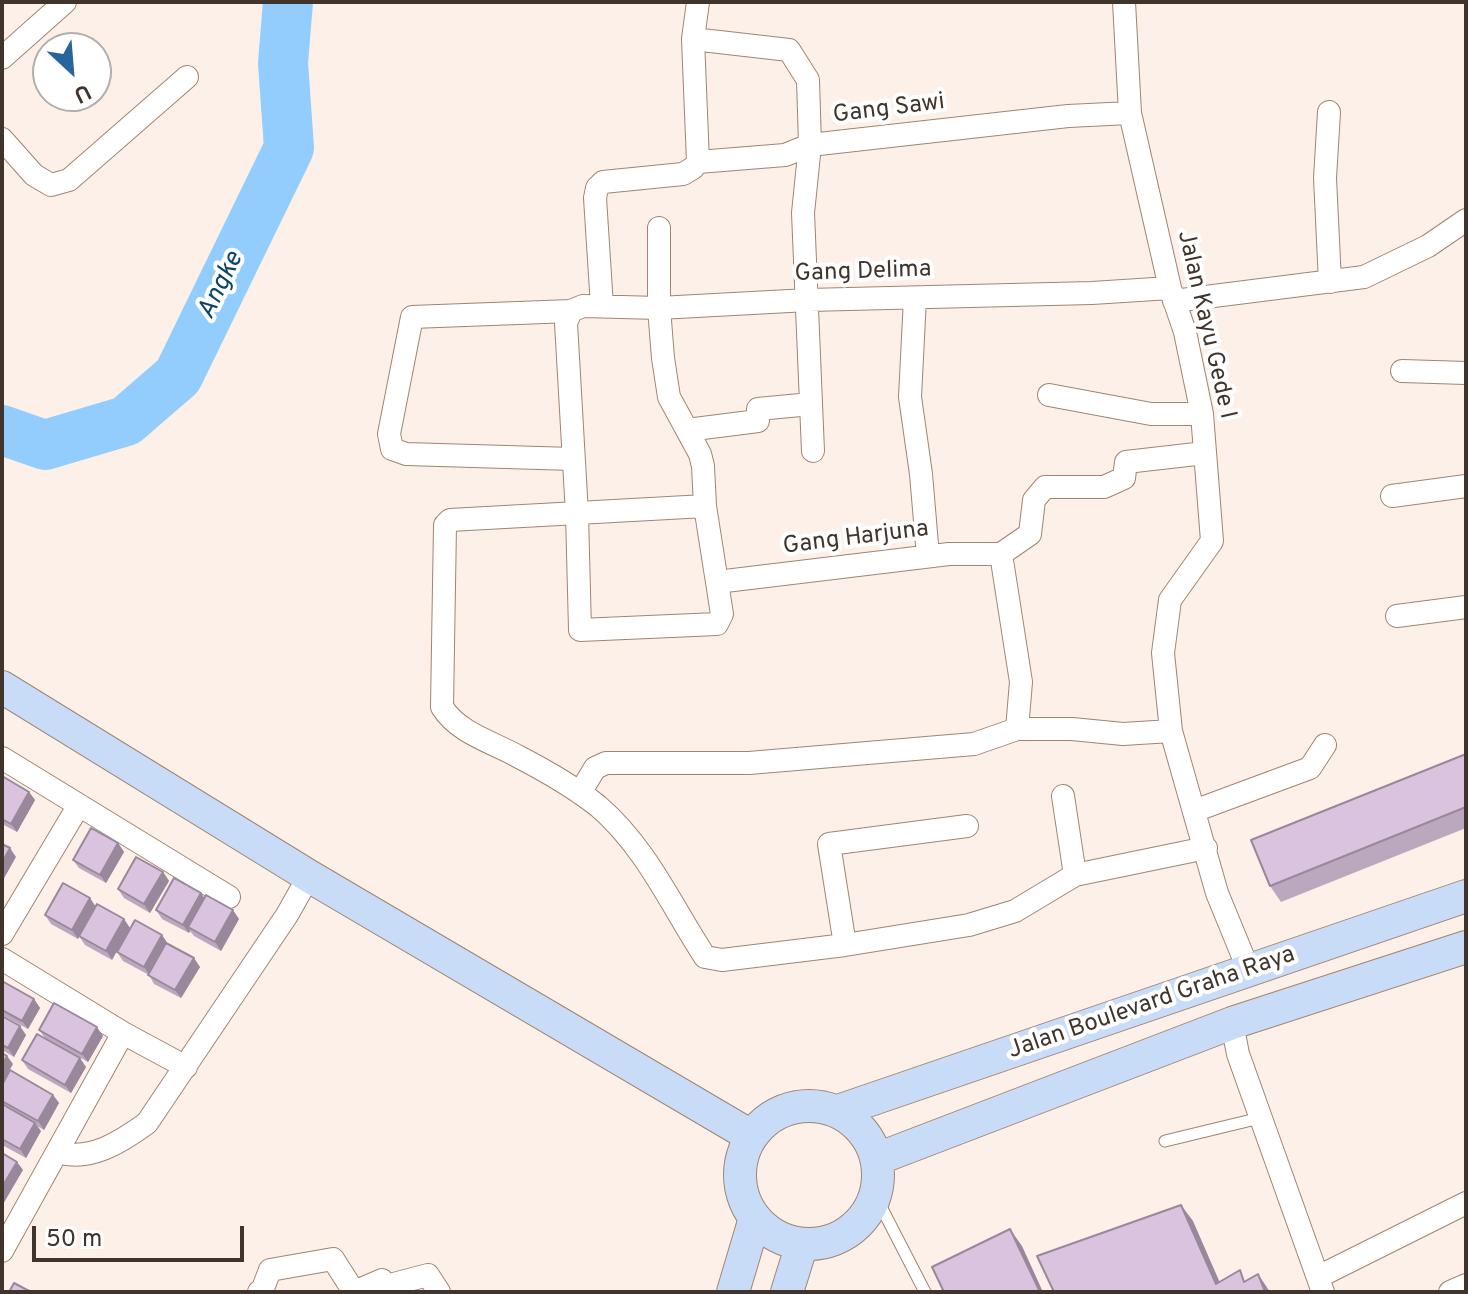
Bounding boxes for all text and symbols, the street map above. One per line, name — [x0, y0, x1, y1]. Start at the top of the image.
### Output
north arrow — [32, 32, 112, 112]
text: U — [69, 77, 95, 108]
street label: Gang Sawi — [831, 89, 947, 131]
street label: Jalan Kayu Gede I — [1169, 228, 1241, 422]
water label: Angke — [192, 247, 252, 325]
street label: Gang Delima — [794, 256, 932, 290]
street label: Gang Harjuna — [781, 516, 931, 562]
street label: Jalan Boulevard Graha Raya — [1005, 941, 1299, 1067]
scale bar — [36, 1210, 248, 1260]
text: 50 m — [46, 1225, 102, 1255]

